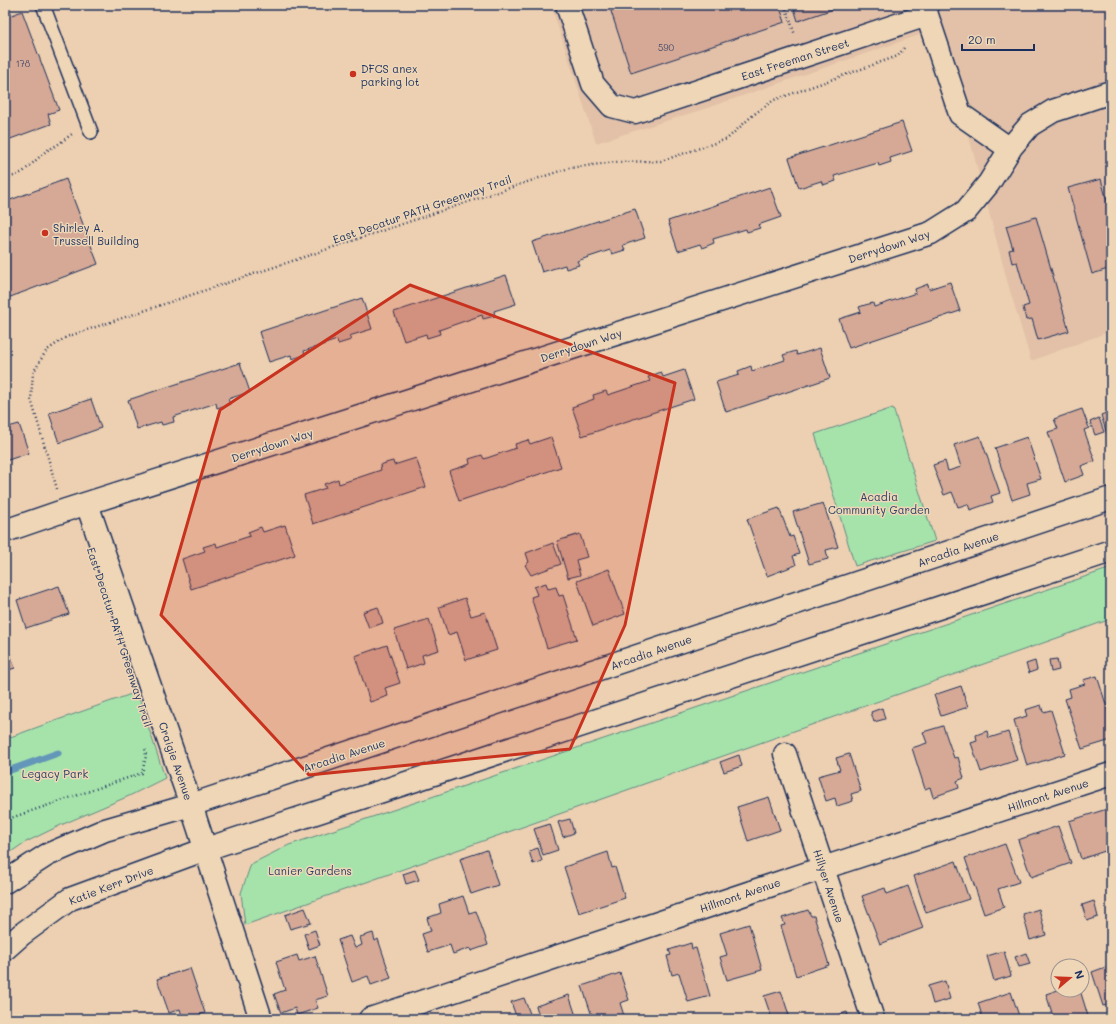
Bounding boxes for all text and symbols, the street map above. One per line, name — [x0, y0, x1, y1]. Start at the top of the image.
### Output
scale bar — [962, 26, 1034, 52]
text: 20 m — [968, 31, 996, 47]
street label: East Freeman Street — [739, 34, 851, 84]
house number: 590 — [658, 42, 675, 53]
house number: 178 — [16, 58, 31, 69]
place label: DFCS anex parking lot — [361, 61, 420, 89]
marker: DFCS anex parking lot — [348, 69, 358, 79]
street label: East Decatur PATH Greenway Trail — [331, 171, 513, 247]
place label: Shirley A. Trussell Building — [53, 220, 139, 248]
street label: Derrydown Way — [846, 226, 932, 266]
marker: Shirley A. Trussell Building — [40, 228, 50, 238]
street label: Derrydown Way — [538, 325, 624, 365]
street label: Derrydown Way — [229, 425, 315, 465]
park label: Acadia Community Garden — [828, 489, 930, 517]
street label: Arcadia Avenue — [915, 528, 1001, 570]
street label: East Decatur PATH Greenway Trail — [84, 545, 156, 729]
street label: Arcadia Avenue — [608, 631, 694, 673]
street label: Craigie Avenue — [156, 720, 196, 802]
street label: Arcadia Avenue — [301, 735, 387, 775]
park label: Legacy Park — [22, 766, 88, 781]
street label: Hillmont Avenue — [1005, 775, 1091, 815]
street label: Hillyer Avenue — [810, 847, 848, 925]
street label: Katie Kerr Drive — [67, 862, 155, 908]
park label: Lanier Gardens — [268, 863, 352, 878]
street label: Hillmont Avenue — [698, 874, 783, 916]
north arrow — [1050, 958, 1090, 998]
text: N — [1071, 968, 1088, 981]

